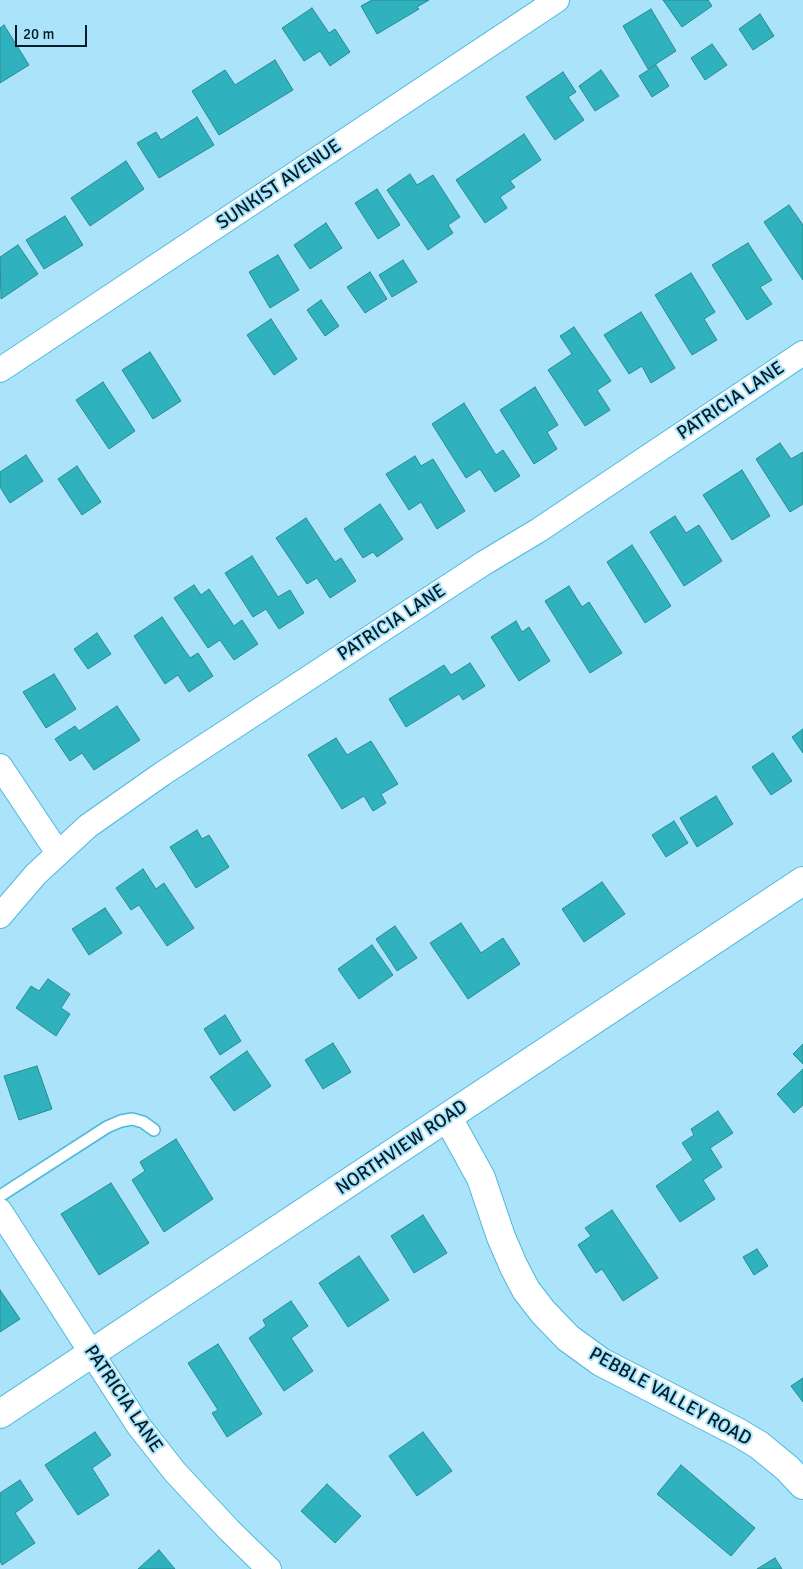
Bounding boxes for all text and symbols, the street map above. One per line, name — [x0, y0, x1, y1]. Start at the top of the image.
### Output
scale bar — [18, 15, 90, 47]
text: 20 m — [23, 25, 54, 43]
street label: SUNKIST AVENUE — [212, 135, 346, 235]
street label: PATRICIA LANE — [673, 357, 789, 445]
street label: PATRICIA LANE — [334, 580, 450, 666]
street label: NORTHVIEW ROAD — [332, 1096, 472, 1200]
street label: PATRICIA LANE — [79, 1341, 167, 1457]
street label: PEBBLE VALLEY ROAD — [585, 1343, 755, 1451]

